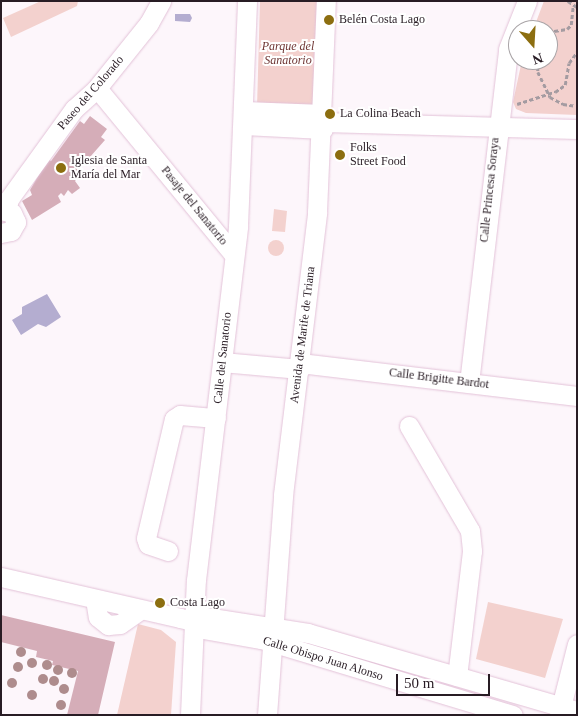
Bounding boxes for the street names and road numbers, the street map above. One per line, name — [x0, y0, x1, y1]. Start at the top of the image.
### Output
street label: Paseo del Colorado — [55, 53, 127, 133]
street label: Calle Princesa Soraya — [477, 137, 503, 243]
street label: Pasaje del Sanatorio — [158, 164, 230, 248]
street label: Avenida de Marife de Triana — [287, 266, 319, 404]
street label: Calle del Sanatorio — [211, 312, 235, 404]
street label: Calle Brigitte Bardot — [388, 366, 490, 392]
street label: Calle Obispo Juan Alonso — [261, 634, 385, 684]

